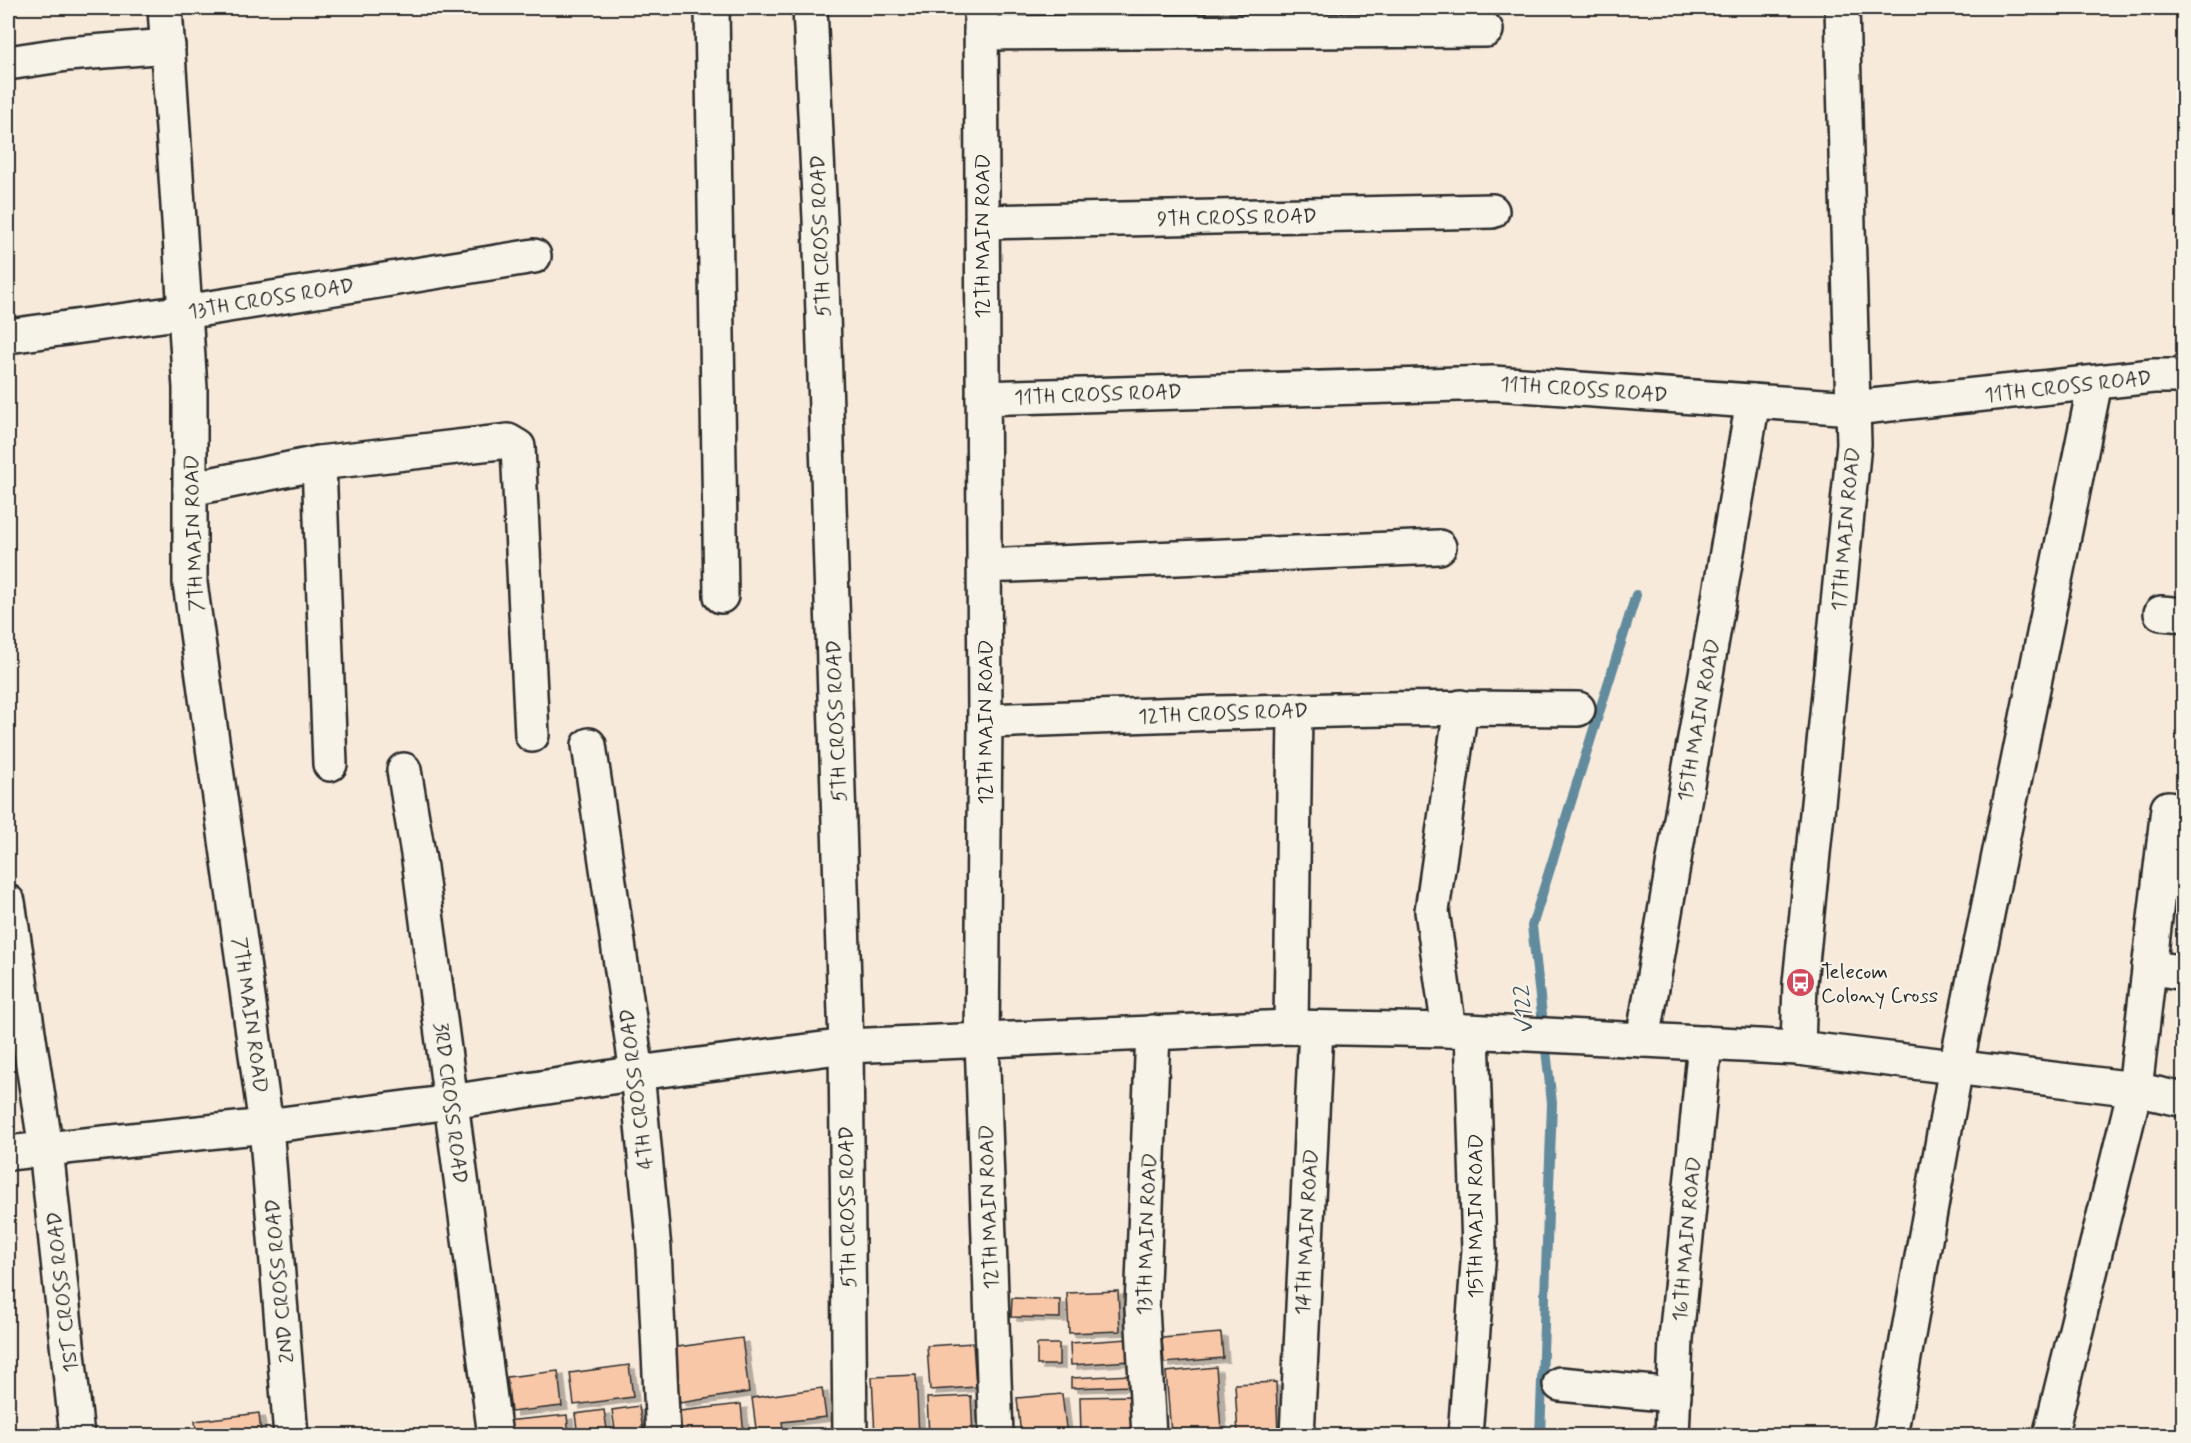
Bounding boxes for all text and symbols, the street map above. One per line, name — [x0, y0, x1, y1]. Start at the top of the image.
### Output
street label: 12TH MAIN ROAD — [969, 153, 997, 319]
street label: 5TH CROSS ROAD — [804, 154, 838, 318]
street label: 9TH CROSS ROAD — [1157, 203, 1317, 233]
street label: 13TH CROSS ROAD — [186, 272, 356, 326]
street label: 11TH CROSS ROAD — [1983, 364, 2153, 410]
street label: 11TH CROSS ROAD — [1499, 370, 1669, 410]
street label: 11TH CROSS ROAD — [1014, 378, 1182, 412]
street label: 17TH MAIN ROAD — [1825, 446, 1867, 612]
street label: 7TH MAIN ROAD — [177, 454, 211, 612]
street label: 15TH MAIN ROAD — [1671, 636, 1727, 804]
street label: 5TH CROSS ROAD — [820, 639, 854, 803]
street label: 12TH MAIN ROAD — [972, 639, 1000, 805]
street label: 12TH CROSS ROAD — [1138, 697, 1309, 731]
street label: 7TH MAIN ROAD — [225, 935, 275, 1095]
place label: Telecom Colony Cross — [1821, 958, 1938, 1010]
bus stop icon: Telecom Colony Cross — [1784, 967, 1816, 999]
water label: V122 — [1507, 984, 1541, 1036]
street label: 4TH CROSS ROAD — [613, 1007, 661, 1171]
street label: 3RD CROSS ROAD — [426, 1021, 474, 1185]
street label: 12TH MAIN ROAD — [972, 1124, 1006, 1290]
street label: 5TH CROSS ROAD — [833, 1126, 863, 1288]
street label: 15TH MAIN ROAD — [1462, 1133, 1490, 1299]
street label: 14TH MAIN ROAD — [1289, 1148, 1325, 1316]
street label: 13TH MAIN ROAD — [1130, 1152, 1164, 1316]
street label: 16TH MAIN ROAD — [1666, 1155, 1708, 1323]
street label: 2ND CROSS ROAD — [259, 1198, 301, 1364]
street label: 1ST CROSS ROAD — [41, 1210, 85, 1374]

